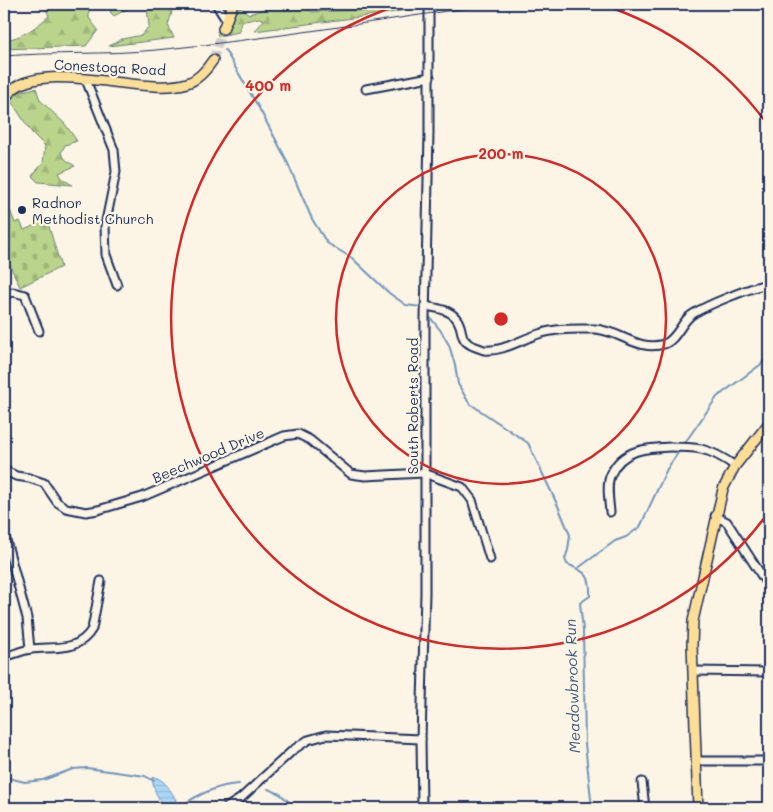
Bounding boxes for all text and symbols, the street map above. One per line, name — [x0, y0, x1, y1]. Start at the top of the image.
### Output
street label: Conestoga Road — [53, 55, 167, 79]
text: 400 m — [245, 75, 291, 95]
text: 200 m — [479, 143, 524, 163]
place label: Radnor Methodist Church — [32, 193, 154, 228]
marker: Radnor Methodist Church — [16, 204, 28, 216]
centre of rings — [492, 310, 510, 328]
street label: South Roberts Road — [403, 338, 422, 474]
street label: Beechwood Drive — [149, 423, 267, 487]
water label: Meadowbrook Run — [560, 618, 584, 754]

